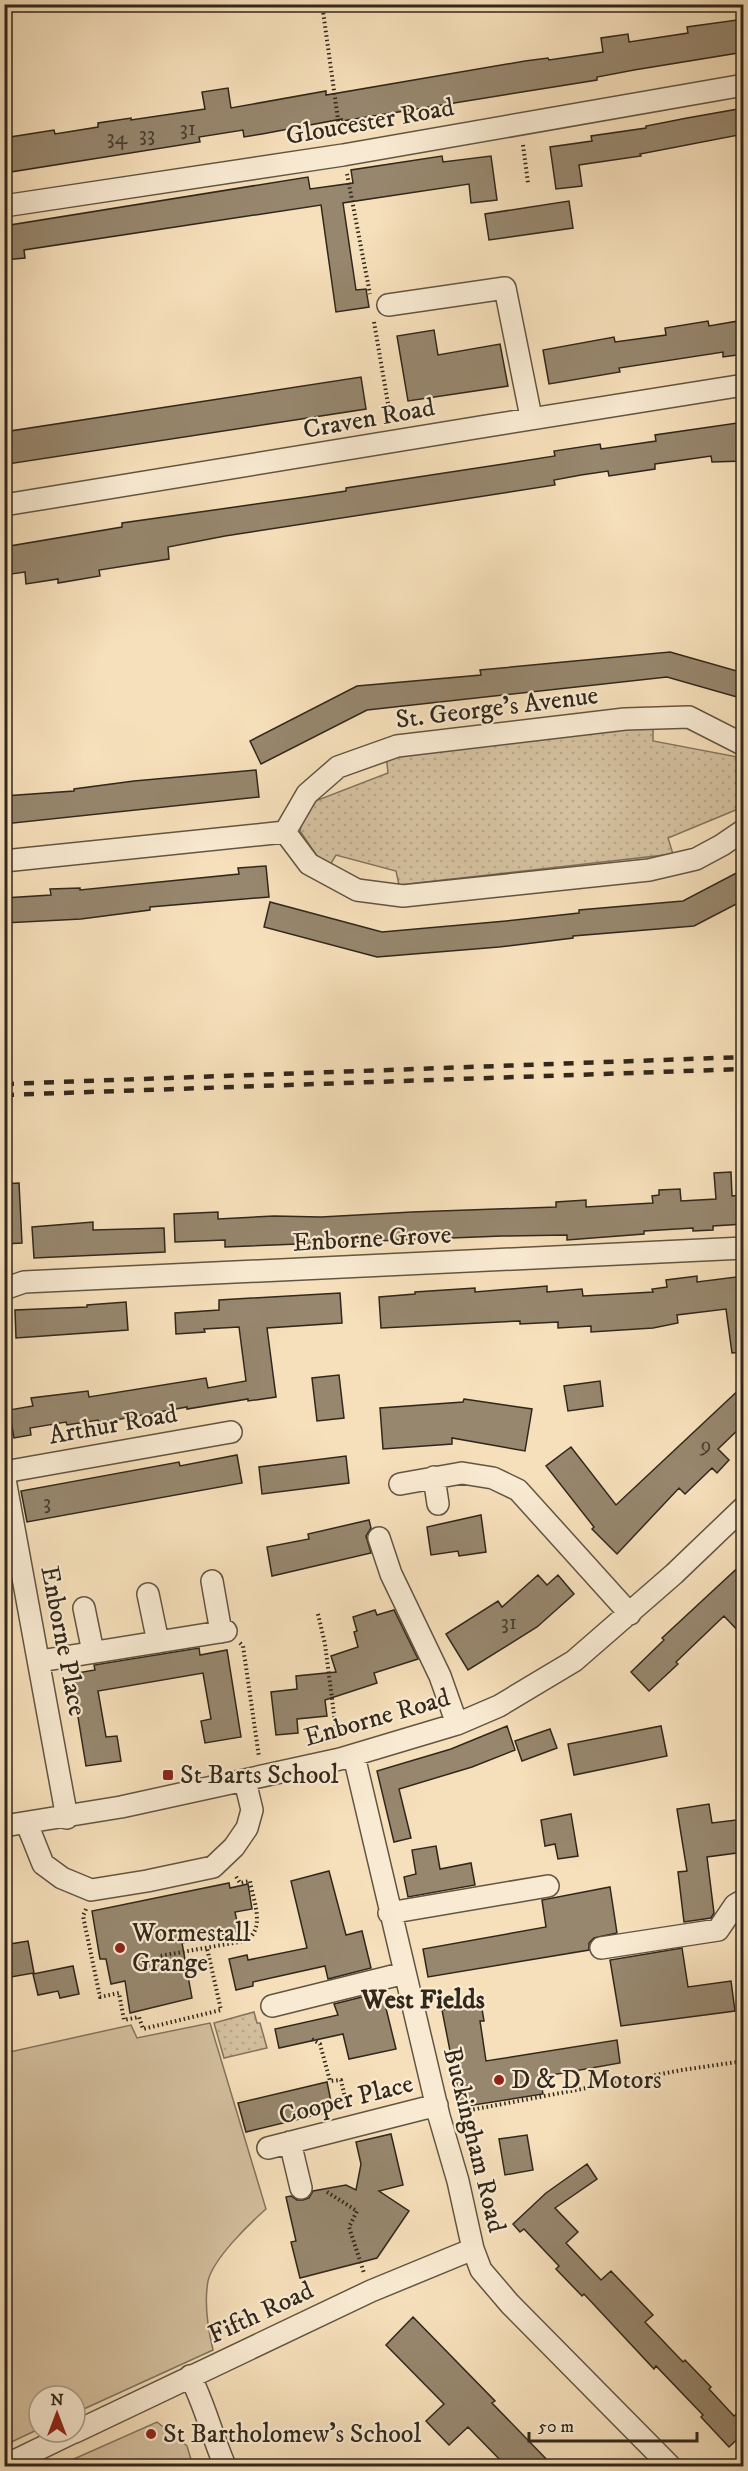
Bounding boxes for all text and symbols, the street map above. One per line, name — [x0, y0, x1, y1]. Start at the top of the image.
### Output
street label: Gloucester Road — [283, 91, 457, 153]
house number: 31 — [180, 115, 196, 142]
house number: 33 — [139, 121, 155, 148]
house number: 34 — [107, 124, 129, 151]
street label: Craven Road — [301, 391, 437, 447]
street label: St. George's Avenue — [394, 679, 600, 737]
street label: Enborne Grove — [292, 1218, 452, 1260]
street label: Arthur Road — [46, 1397, 180, 1453]
house number: 9 — [700, 1432, 711, 1459]
house number: 3 — [43, 1489, 51, 1516]
street label: Enborne Place — [32, 1563, 94, 1719]
house number: 31 — [501, 1609, 517, 1636]
street label: Enborne Road — [300, 1681, 454, 1755]
place label: St Barts School — [180, 1759, 339, 1792]
marker: St Barts School — [161, 1768, 175, 1782]
place label: Wormestall Grange — [131, 1917, 251, 1980]
marker: Wormestall Grange — [113, 1941, 127, 1955]
district label: West Fields — [360, 1983, 485, 2017]
street label: Buckingham Road — [435, 2044, 513, 2236]
place label: D & D Motors — [511, 2064, 662, 2097]
street label: Cooper Place — [275, 2067, 417, 2133]
marker: D & D Motors — [492, 2073, 506, 2087]
street label: Fifth Road — [203, 2274, 319, 2352]
north arrow — [27, 2384, 87, 2444]
text: N — [50, 2390, 64, 2410]
scale bar — [529, 2405, 697, 2443]
text: 50 m — [538, 2416, 574, 2438]
place label: St Bartholomew's School — [163, 2418, 421, 2451]
marker: St Bartholomew's School — [144, 2427, 158, 2441]

